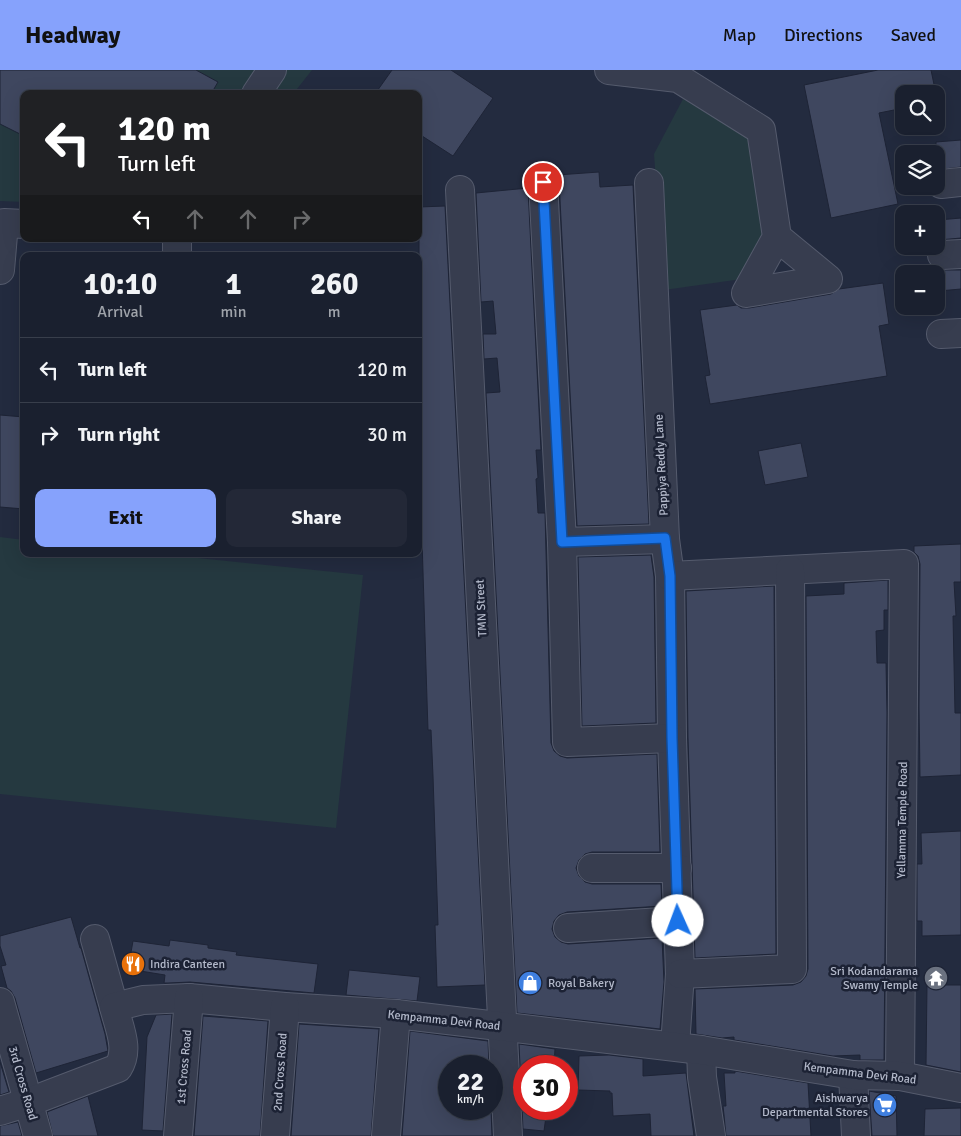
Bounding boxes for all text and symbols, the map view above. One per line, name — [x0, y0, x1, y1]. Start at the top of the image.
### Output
text: Headway — [25, 20, 121, 50]
text: Map — [723, 24, 756, 46]
text: Directions — [784, 24, 863, 46]
text: Saved — [891, 24, 936, 46]
map controls — [895, 85, 945, 315]
button: search — [895, 85, 945, 135]
text: 120 m — [118, 107, 211, 150]
icon: left — [35, 110, 100, 175]
button: layers — [895, 145, 945, 195]
text: Turn left — [118, 150, 196, 177]
pin — [522, 161, 564, 203]
icon: arrive — [529, 168, 557, 196]
icon: left — [128, 205, 156, 233]
icon: ahead — [181, 205, 209, 233]
icon: ahead — [234, 205, 262, 233]
icon: right — [287, 205, 315, 233]
button: + — [895, 205, 945, 255]
button: − — [895, 265, 945, 315]
text: 10:10 — [83, 266, 157, 303]
text: 1 — [225, 266, 242, 303]
text: 260 — [310, 266, 358, 303]
text: Arrival — [97, 302, 143, 322]
text: min — [221, 302, 246, 322]
text: m — [328, 302, 341, 322]
icon: left — [35, 356, 63, 384]
text: Turn left — [78, 358, 147, 382]
text: 120 m — [357, 358, 407, 382]
street label: Pappiya Reddy Lane — [651, 414, 672, 516]
icon: right — [35, 421, 63, 449]
text: Turn right — [78, 423, 160, 447]
text: 30 m — [367, 423, 407, 447]
button: Exit — [35, 489, 216, 547]
button: Share — [226, 489, 407, 547]
street label: TMN Street — [473, 579, 490, 637]
street label: Yellamma Temple Road — [894, 761, 911, 879]
position arrow — [651, 894, 703, 946]
restaurant icon: Indira Canteen — [120, 951, 146, 977]
place label: Indira Canteen — [150, 957, 225, 972]
place label: Sri Kodandarama Swamy Temple — [830, 964, 918, 993]
temple icon: Sri Kodandarama Swamy Temple — [923, 965, 949, 991]
shop icon: Royal Bakery — [517, 970, 543, 996]
place label: Royal Bakery — [548, 976, 615, 991]
street label: Kempamma Devi Road — [387, 1007, 501, 1034]
street label: 1st Cross Road — [174, 1029, 195, 1105]
street label: 2nd Cross Road — [270, 1032, 291, 1112]
street label: 3rd Cross Road — [5, 1044, 40, 1122]
speed limit sign: 30 — [513, 1055, 578, 1120]
street label: Kempamma Devi Road — [803, 1059, 917, 1088]
text: 22 — [457, 1066, 484, 1097]
place label: Aishwarya Departmental Stores — [762, 1091, 868, 1120]
text: km/h — [457, 1092, 484, 1107]
supermarket icon: Aishwarya Departmental Stores — [872, 1092, 898, 1118]

